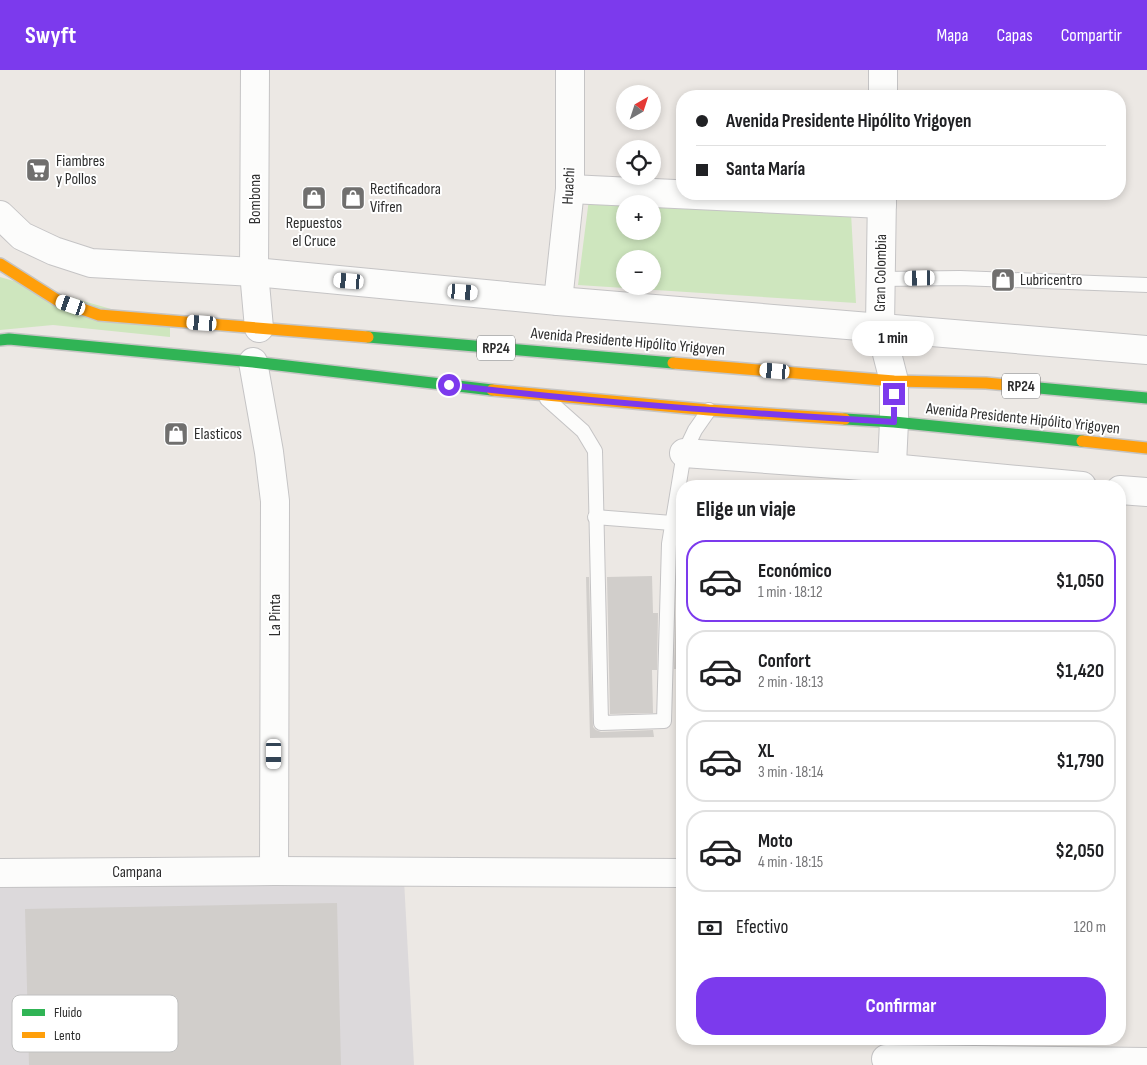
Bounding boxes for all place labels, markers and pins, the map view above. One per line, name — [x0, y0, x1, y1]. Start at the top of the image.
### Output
place label: Fiambres y Pollos — [56, 152, 105, 189]
supermarket icon: Fiambres y Pollos — [25, 157, 51, 183]
place label: Rectificadora Vifren — [370, 180, 441, 217]
shop icon: Repuestos el Cruce — [301, 185, 327, 211]
shop icon: Rectificadora Vifren — [340, 185, 366, 211]
place label: Repuestos el Cruce — [286, 214, 342, 251]
shop icon: Lubricentro — [990, 267, 1016, 293]
place label: Lubricentro — [1020, 271, 1082, 290]
shop icon: Elasticos — [163, 421, 189, 447]
place label: Elasticos — [194, 425, 242, 444]

